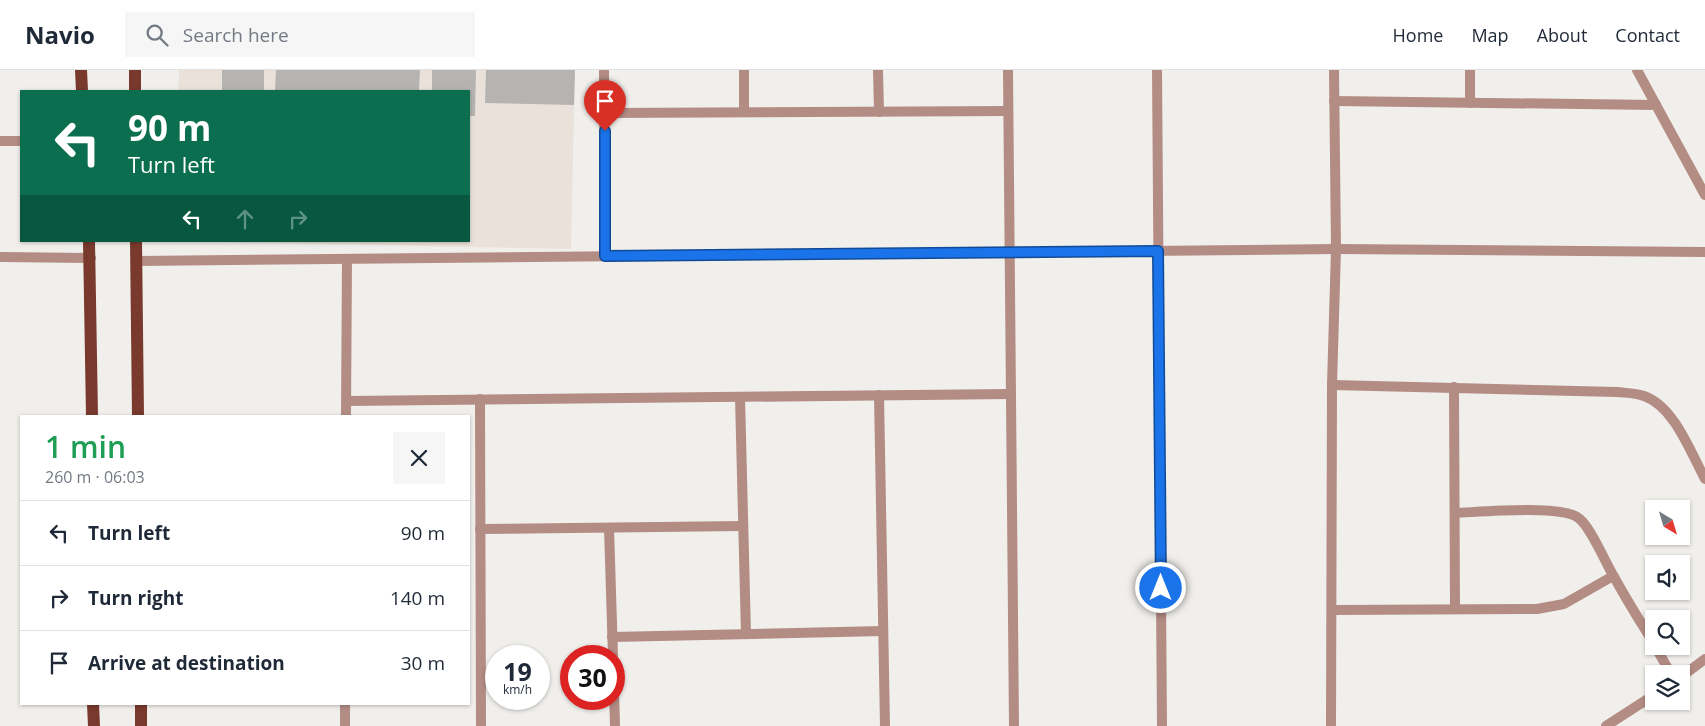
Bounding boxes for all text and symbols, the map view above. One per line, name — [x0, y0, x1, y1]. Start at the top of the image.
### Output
search box — [125, 12, 475, 57]
text: Navio — [25, 18, 95, 51]
icon: search — [143, 21, 171, 49]
text: Search here — [183, 22, 289, 48]
text: Home — [1393, 23, 1443, 47]
text: Map — [1471, 23, 1509, 47]
text: About — [1537, 23, 1587, 47]
text: Contact — [1615, 23, 1680, 47]
pin — [584, 80, 626, 131]
icon: arrive — [591, 87, 619, 115]
text: 90 m — [128, 104, 211, 151]
icon: left — [45, 110, 110, 175]
text: Turn left — [128, 149, 215, 179]
icon: left — [178, 205, 206, 233]
icon: ahead — [231, 205, 259, 233]
icon: right — [284, 205, 312, 233]
text: 1 min — [45, 426, 126, 467]
button: close — [393, 432, 445, 484]
text: 260 m · 06:03 — [45, 466, 145, 488]
north arrow — [1645, 500, 1690, 545]
map controls — [1645, 500, 1690, 710]
icon: left — [45, 519, 73, 547]
text: Turn left — [88, 520, 170, 546]
text: 90 m — [401, 520, 445, 546]
button: sound — [1645, 555, 1690, 600]
position arrow — [1134, 561, 1186, 613]
icon: right — [45, 584, 73, 612]
text: Turn right — [88, 585, 183, 611]
text: 140 m — [390, 585, 445, 611]
button: search — [1645, 610, 1690, 655]
speed limit sign: 30 — [560, 645, 625, 710]
icon: arrive — [45, 649, 73, 677]
text: Arrive at destination — [88, 650, 285, 676]
text: 30 m — [401, 650, 445, 676]
text: 19 — [503, 654, 532, 688]
button: layers — [1645, 665, 1690, 710]
text: km/h — [503, 681, 532, 698]

